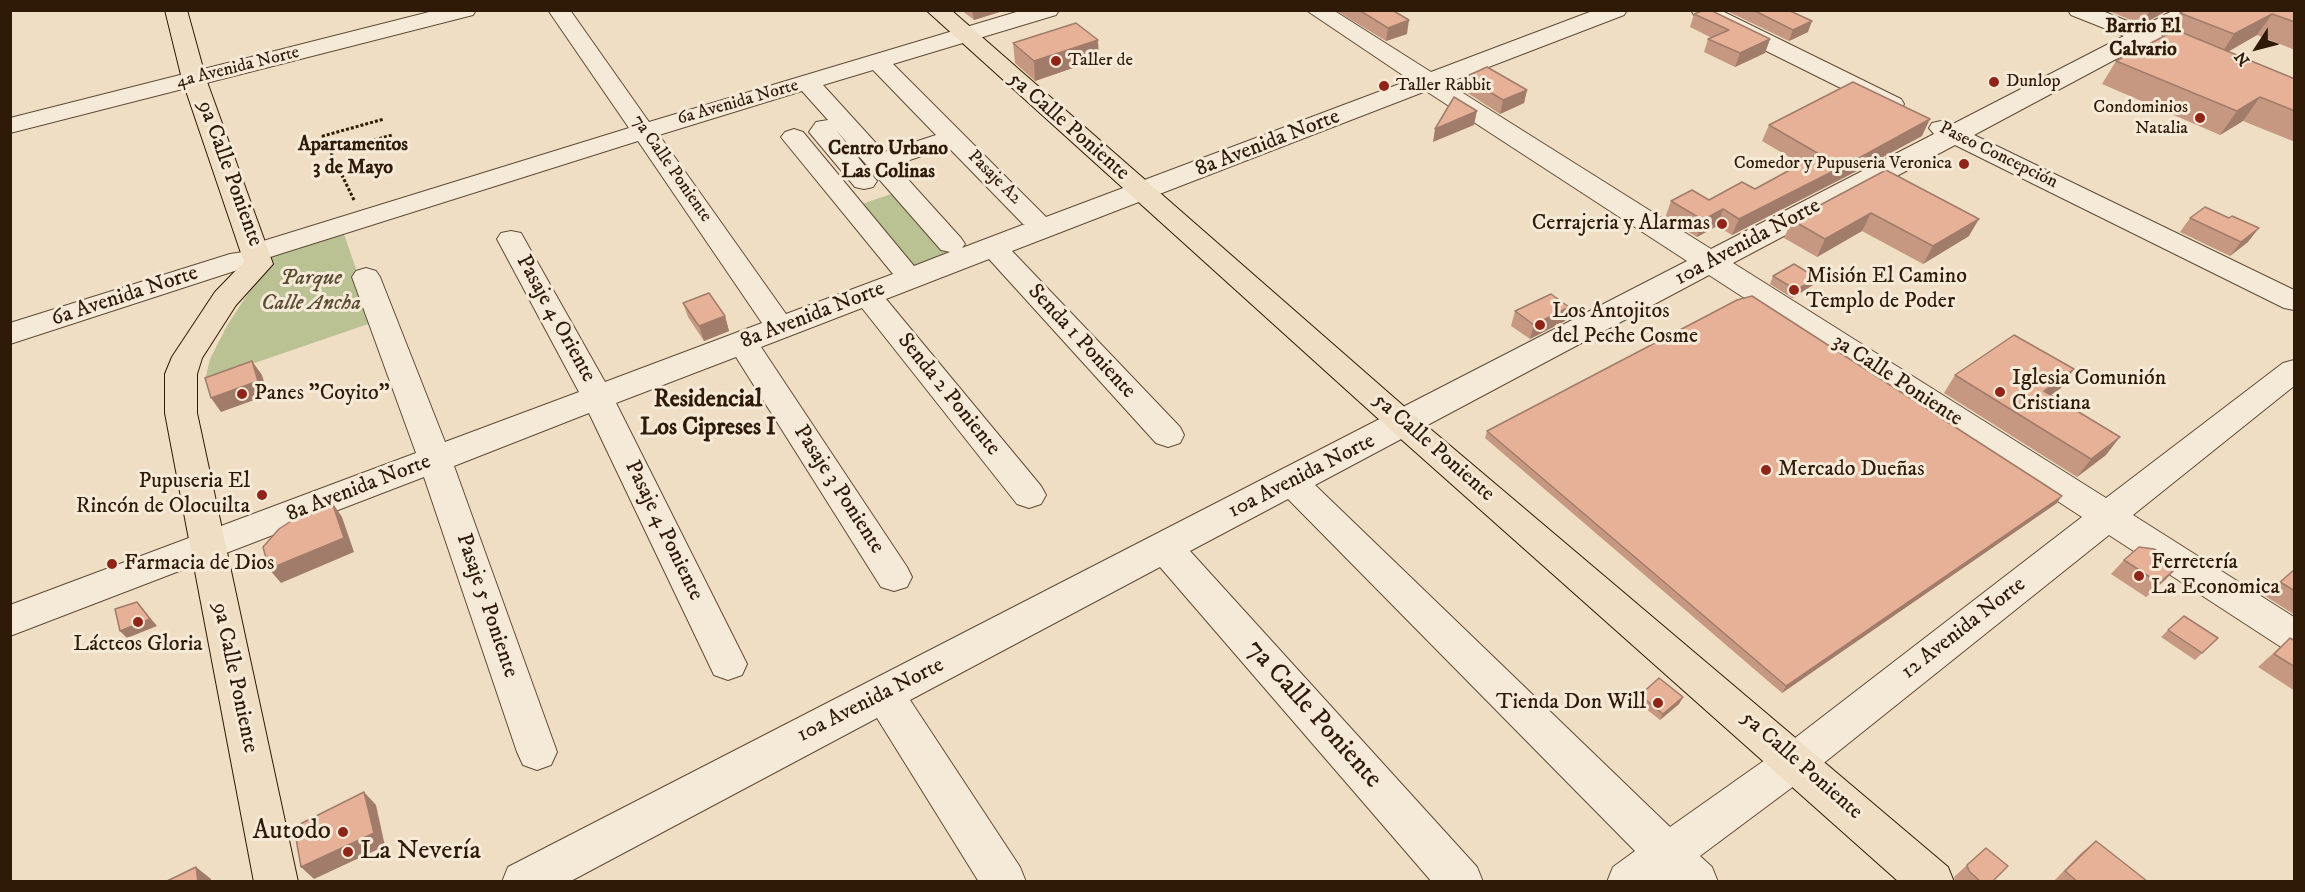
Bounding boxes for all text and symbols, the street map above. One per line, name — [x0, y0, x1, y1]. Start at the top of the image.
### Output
district label: Barrio El Calvario — [2105, 16, 2181, 63]
north arrow — [2227, 18, 2287, 78]
street label: 4a Avenida Norte — [174, 42, 302, 94]
text: N — [2230, 47, 2254, 70]
place label: Taller de — [1068, 50, 1133, 72]
marker: Taller de — [1049, 54, 1063, 68]
street label: 5a Calle Poniente — [1002, 67, 1134, 187]
place label: Dunlop — [2006, 71, 2061, 93]
street label: 6a Avenida Norte — [675, 75, 801, 131]
place label: Taller Rabbit — [1396, 75, 1491, 97]
marker: Dunlop — [1987, 75, 2001, 89]
marker: Taller Rabbit — [1377, 79, 1391, 93]
place label: Condominios Natalia — [2093, 97, 2188, 140]
street label: 9a Calle Poniente — [190, 98, 268, 250]
street label: 8a Avenida Norte — [1192, 104, 1344, 184]
street label: 7a Calle Poniente — [626, 111, 716, 227]
marker: Condominios Natalia — [2193, 111, 2207, 125]
street label: Paseo Concepción — [1935, 118, 2061, 194]
district label: Apartamentos 3 de Mayo — [298, 134, 408, 181]
district label: Centro Urbano Las Colinas — [828, 138, 948, 185]
street label: Pasaje A2 — [962, 146, 1026, 210]
place label: Comedor y Pupuseria Veronica — [1734, 153, 1952, 175]
marker: Comedor y Pupuseria Veronica — [1957, 157, 1971, 171]
street label: 10a Avenida Norte — [1671, 194, 1825, 292]
place label: Cerrajeria y Alarmas — [1532, 211, 1710, 237]
marker: Cerrajeria y Alarmas — [1715, 217, 1729, 231]
street label: Pasaje 4 Oriente — [509, 251, 601, 387]
street label: 6a Avenida Norte — [48, 261, 202, 333]
place label: Misión El Camino Templo de Poder — [1806, 264, 1967, 316]
park label: Parque Calle Ancha — [261, 266, 361, 318]
street label: 8a Avenida Norte — [737, 276, 889, 356]
street label: Senda 1 Poniente — [1021, 279, 1141, 405]
marker: Misión El Camino Templo de Poder — [1787, 283, 1801, 297]
place label: Los Antojitos del Peche Cosme — [1552, 299, 1698, 350]
marker: Los Antojitos del Peche Cosme — [1533, 318, 1547, 332]
street label: Senda 2 Poniente — [891, 329, 1005, 461]
street label: 3a Calle Poniente — [1827, 329, 1967, 433]
place label: Iglesia Comunión Cristiana — [2012, 366, 2166, 418]
place label: Panes "Coyito" — [254, 381, 390, 407]
marker: Iglesia Comunión Cristiana — [1993, 385, 2007, 399]
marker: Panes "Coyito" — [235, 387, 249, 401]
district label: Residencial Los Cipreses I — [640, 387, 776, 443]
street label: 5a Calle Poniente — [1367, 388, 1499, 508]
street label: Pasaje 3 Poniente — [787, 421, 889, 559]
street label: 10a Avenida Norte — [1224, 429, 1380, 525]
street label: 8a Avenida Norte — [283, 449, 435, 529]
street label: Pasaje 4 Poniente — [618, 457, 708, 605]
place label: Mercado Dueñas — [1778, 457, 1925, 483]
marker: Mercado Dueñas — [1759, 463, 1773, 477]
place label: Pupuseria El Rincón de Olocuilta — [76, 469, 250, 520]
marker: Pupuseria El Rincón de Olocuilta — [255, 488, 269, 502]
street label: Pasaje 5 Poniente — [449, 531, 523, 681]
place label: Ferretería La Economica — [2151, 550, 2280, 602]
place label: Farmacia de Dios — [124, 551, 274, 577]
marker: Farmacia de Dios — [105, 557, 119, 571]
marker: Ferretería La Economica — [2132, 569, 2146, 583]
street label: 12 Avenida Norte — [1897, 572, 2031, 686]
street label: 9a Calle Poniente — [205, 601, 263, 755]
marker: Lácteos Gloria — [131, 615, 145, 629]
place label: Lácteos Gloria — [73, 632, 203, 658]
street label: 7a Calle Poniente — [1238, 634, 1388, 796]
street label: 10a Avenida Norte — [793, 653, 949, 749]
place label: Tienda Don Will — [1496, 690, 1646, 716]
marker: Tienda Don Will — [1651, 696, 1665, 710]
street label: 5a Calle Poniente — [1735, 706, 1867, 826]
place label: Autodo — [252, 816, 331, 848]
marker: Autodo — [336, 825, 350, 839]
place label: La Nevería — [360, 836, 481, 868]
marker: La Nevería — [341, 845, 355, 859]

